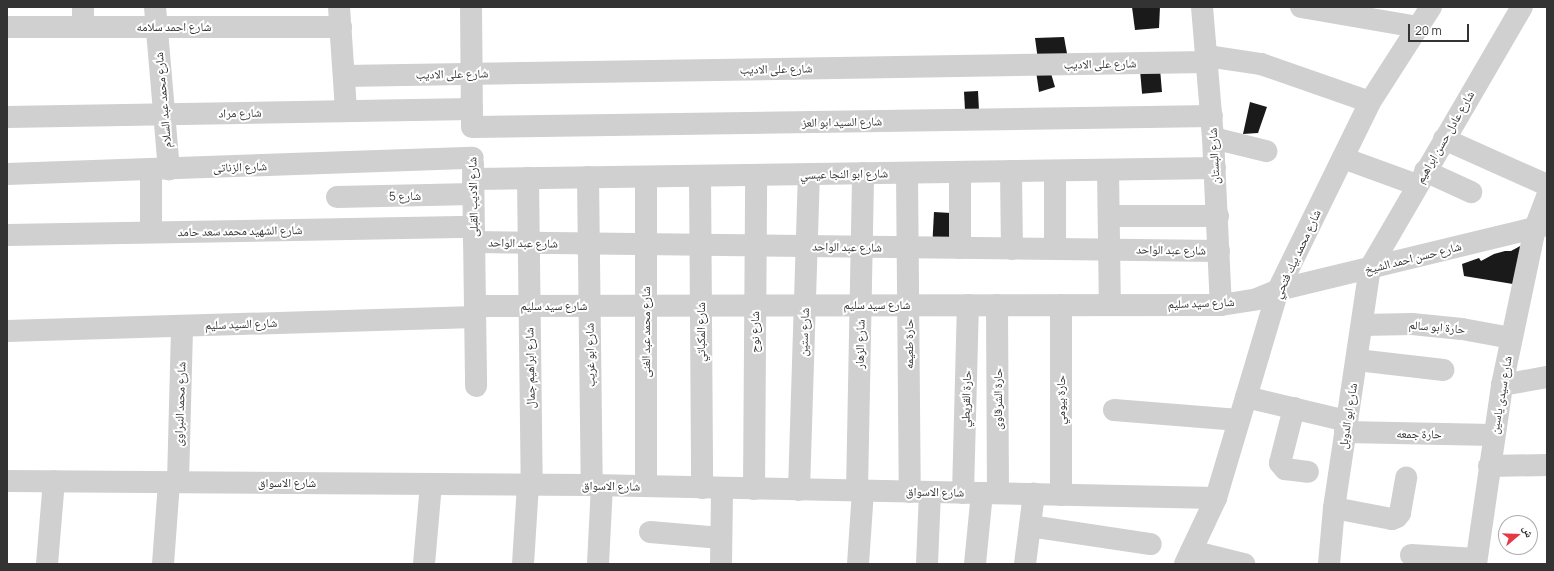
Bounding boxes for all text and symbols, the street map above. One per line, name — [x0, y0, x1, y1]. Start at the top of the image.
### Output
scale bar — [1410, 16, 1471, 42]
street label: شارع احمد سلامه — [137, 20, 211, 34]
text: 20 m — [1415, 22, 1442, 39]
street label: شارع محمد عبد السلام — [152, 52, 174, 148]
street label: شارع على الاديب — [1063, 56, 1137, 72]
street label: شارع على الاديب — [739, 61, 813, 77]
street label: شارع على الاديب — [415, 66, 489, 82]
street label: شارع عادل حسن ابراهيم — [1413, 88, 1477, 186]
street label: شارع مراد — [218, 105, 262, 121]
street label: شارع السيد ابو العز — [802, 114, 882, 130]
street label: شارع البستان — [1205, 127, 1223, 185]
street label: شارع الاديب القبلى — [465, 157, 481, 237]
street label: شارع الزناتى — [213, 159, 267, 175]
street label: شارع ابو النجا عيسي — [800, 166, 888, 182]
street label: شارع 5 — [389, 189, 421, 203]
street label: شارع محمد بيك فتحي — [1270, 207, 1324, 301]
street label: شارع الشهيد محمد سعد حامد — [177, 223, 303, 239]
street label: شارع عبد الواحد — [488, 235, 558, 251]
street label: شارع عبد الواحد — [812, 239, 882, 255]
street label: شارع حسن احمد الشيخ — [1363, 239, 1463, 277]
street label: شارع عبد الواحد — [1136, 242, 1206, 258]
street label: شارع محمد عبد الغنى — [639, 286, 653, 378]
street label: شارع سيد سليم — [1167, 295, 1235, 311]
street label: شارع سيد سليم — [843, 298, 911, 312]
street label: شارع سيد سليم — [520, 299, 588, 313]
street label: شارع المكباتي — [694, 302, 708, 362]
street label: شارع ستين — [796, 307, 812, 357]
street label: شارع نوح — [748, 311, 762, 353]
street label: شارع السيد سليم — [205, 316, 277, 332]
street label: حارة ابو سالم — [1408, 317, 1466, 337]
street label: شارع الزهار — [852, 319, 868, 369]
street label: حارة طعيمه — [902, 319, 916, 369]
street label: شارع ابو غريب — [582, 323, 598, 387]
street label: شارع ابراهيم جمال — [522, 327, 538, 409]
street label: شارع سيدى ياسين — [1487, 355, 1515, 435]
street label: شارع محمد النبراوى — [171, 361, 189, 447]
street label: حارة الشرقاوى — [991, 368, 1005, 430]
street label: حارة القريطي — [958, 370, 974, 428]
street label: حارة بيومي — [1054, 375, 1068, 425]
street label: شارع ابو الدوبل — [1336, 382, 1360, 450]
street label: حارة جمعه — [1396, 426, 1442, 442]
street label: شارع الاسواق — [258, 476, 316, 490]
street label: شارع الاسواق — [582, 478, 640, 494]
street label: شارع الاسواق — [906, 484, 964, 500]
north arrow — [1498, 515, 1538, 555]
text: ش — [1520, 523, 1538, 539]

